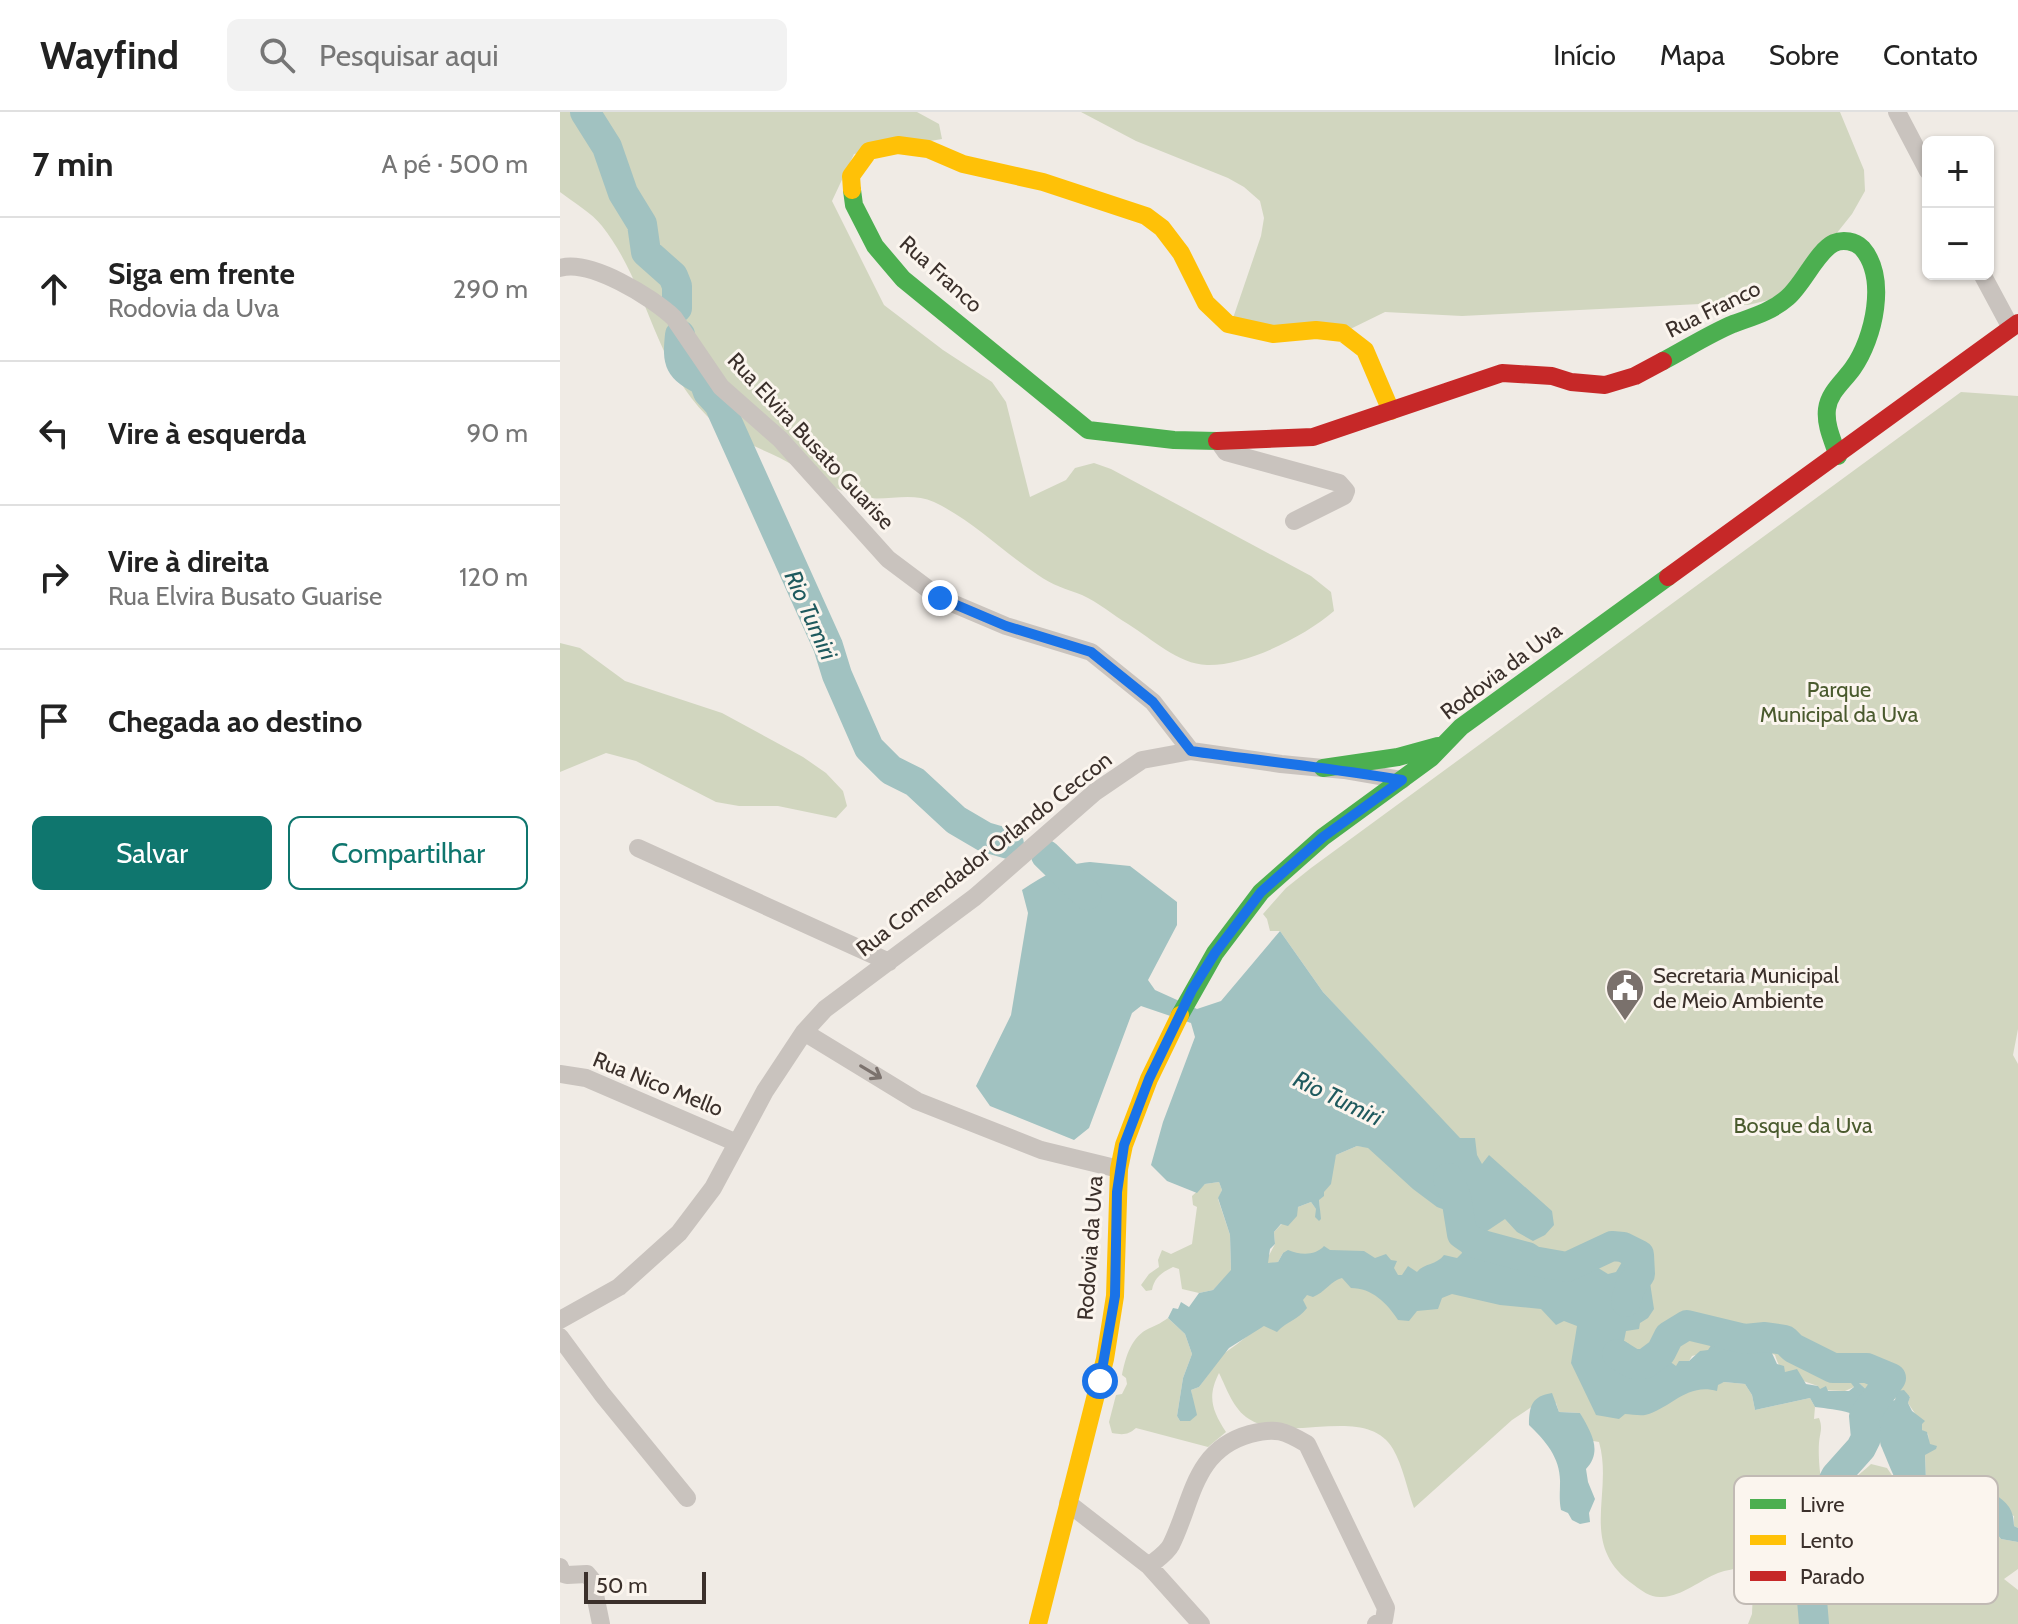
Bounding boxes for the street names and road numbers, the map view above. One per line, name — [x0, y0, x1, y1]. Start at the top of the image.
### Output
street label: Rua Franco — [894, 230, 988, 318]
street label: Rua Franco — [1661, 274, 1765, 344]
street label: Rua Elvira Busato Guarise — [722, 347, 900, 535]
street label: Rodovia da Uva — [1435, 616, 1567, 725]
street label: Rua Comendador Orlando Ceccon — [851, 746, 1117, 962]
street label: Rua Nico Mello — [589, 1046, 727, 1122]
street label: Rodovia da Uva — [1071, 1174, 1109, 1321]

